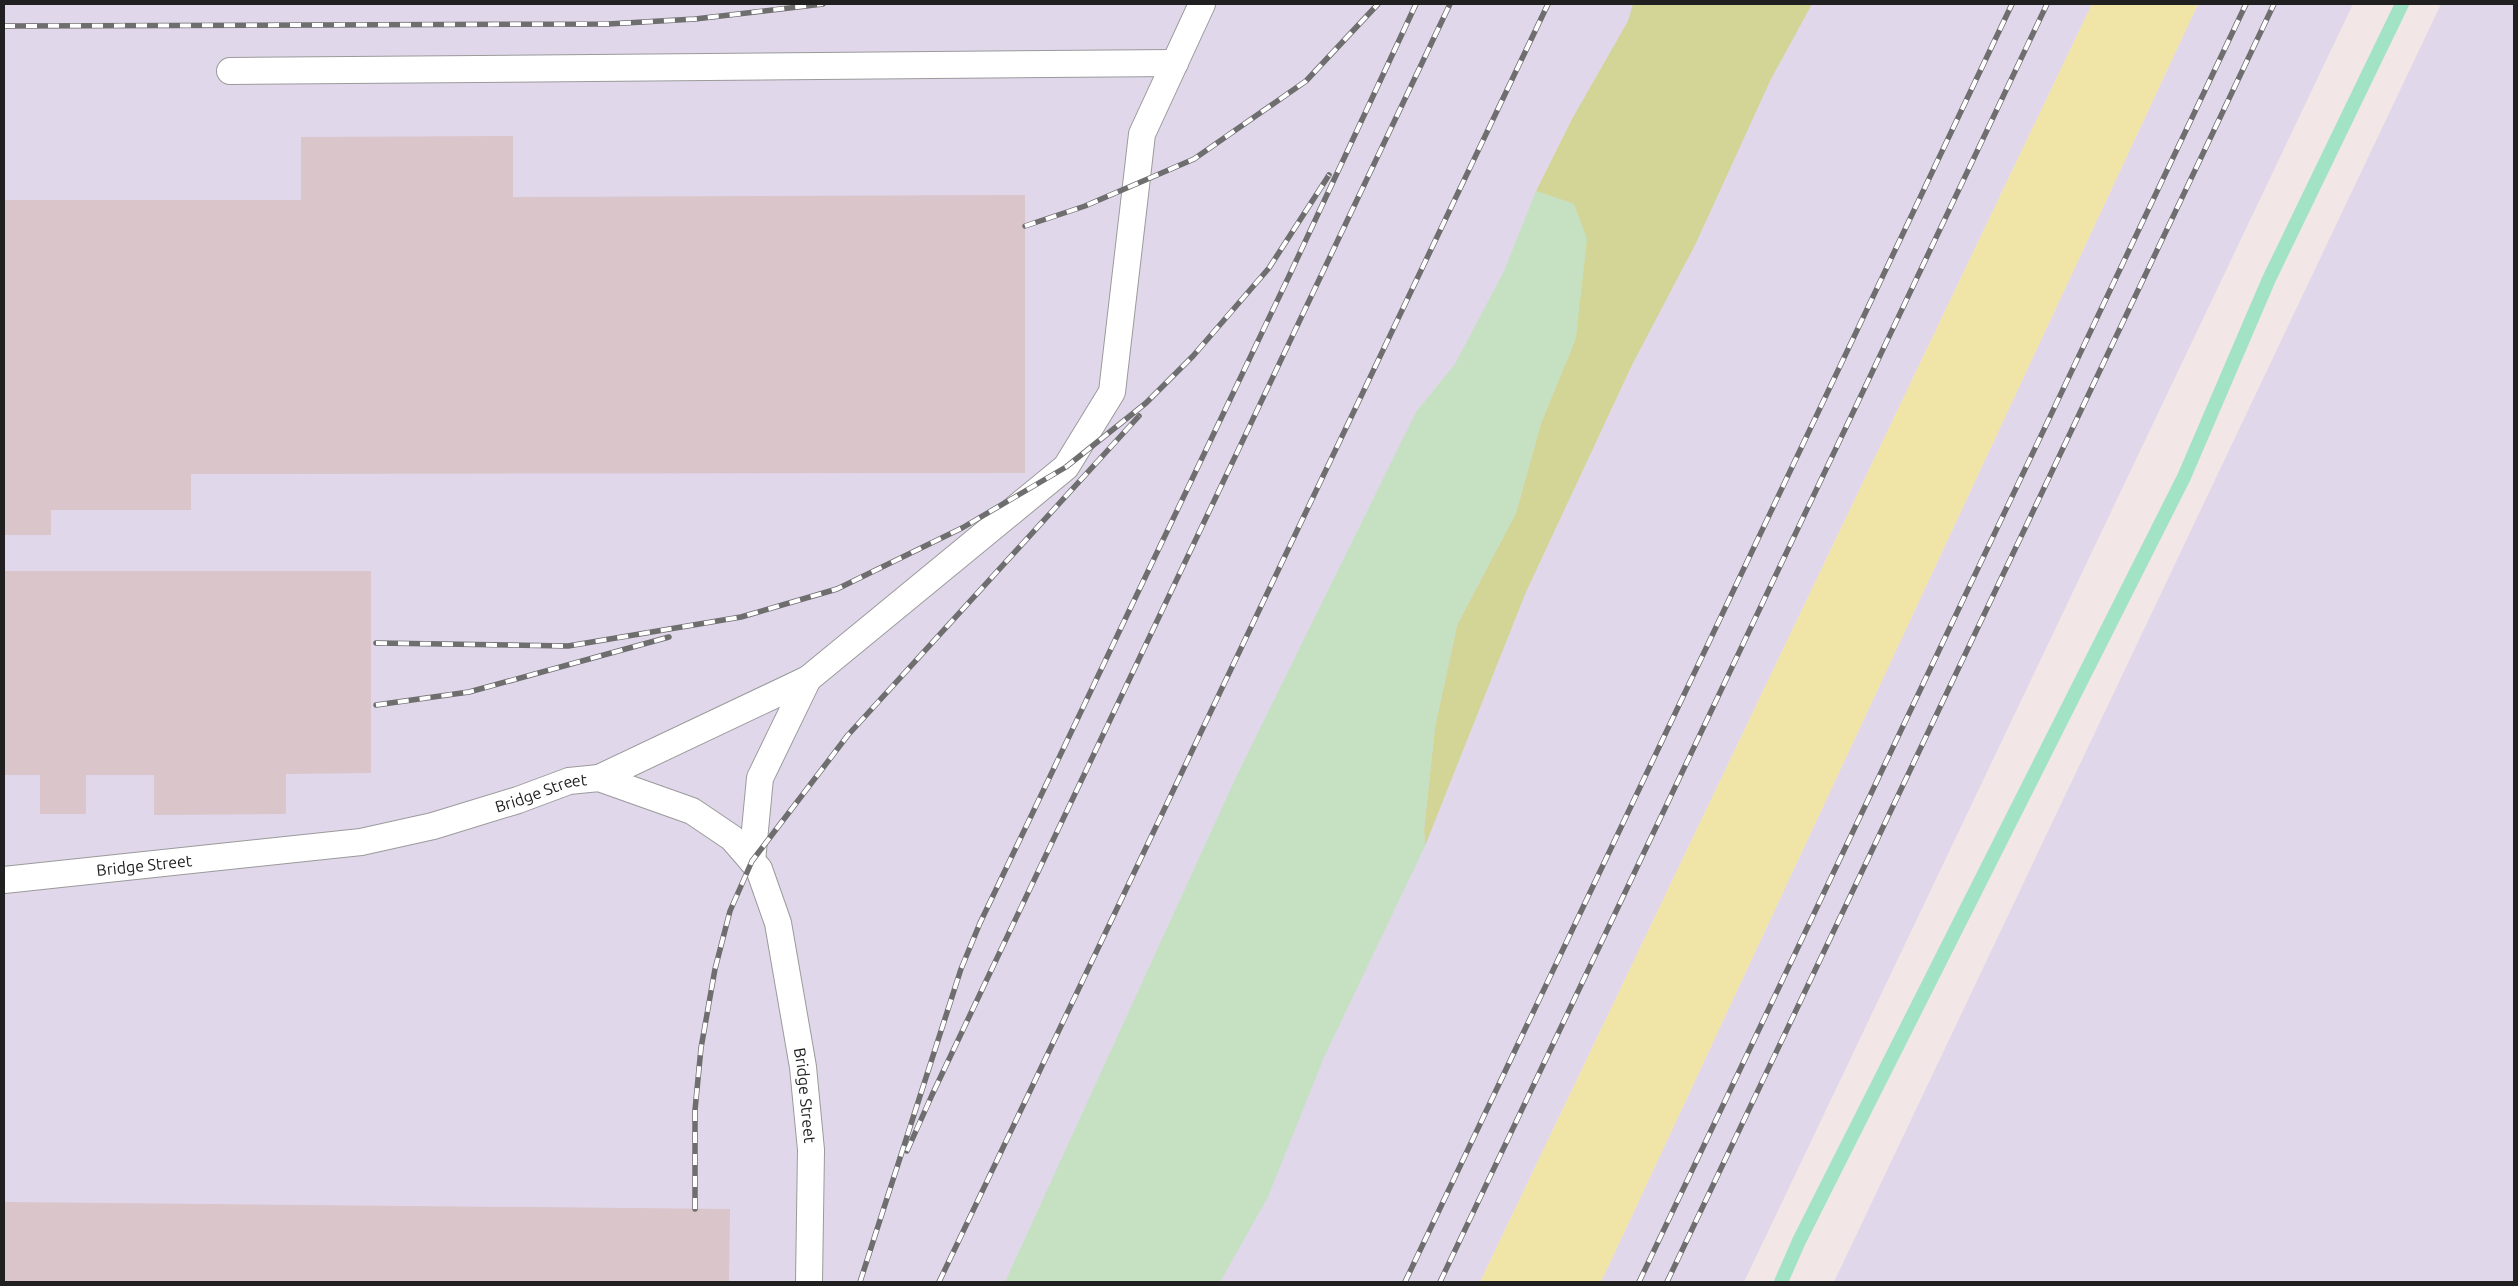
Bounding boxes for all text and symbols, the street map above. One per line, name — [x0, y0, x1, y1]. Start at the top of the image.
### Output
street label: Bridge Street — [493, 770, 588, 816]
street label: Bridge Street — [96, 851, 194, 879]
street label: Bridge Street — [791, 1046, 819, 1145]

